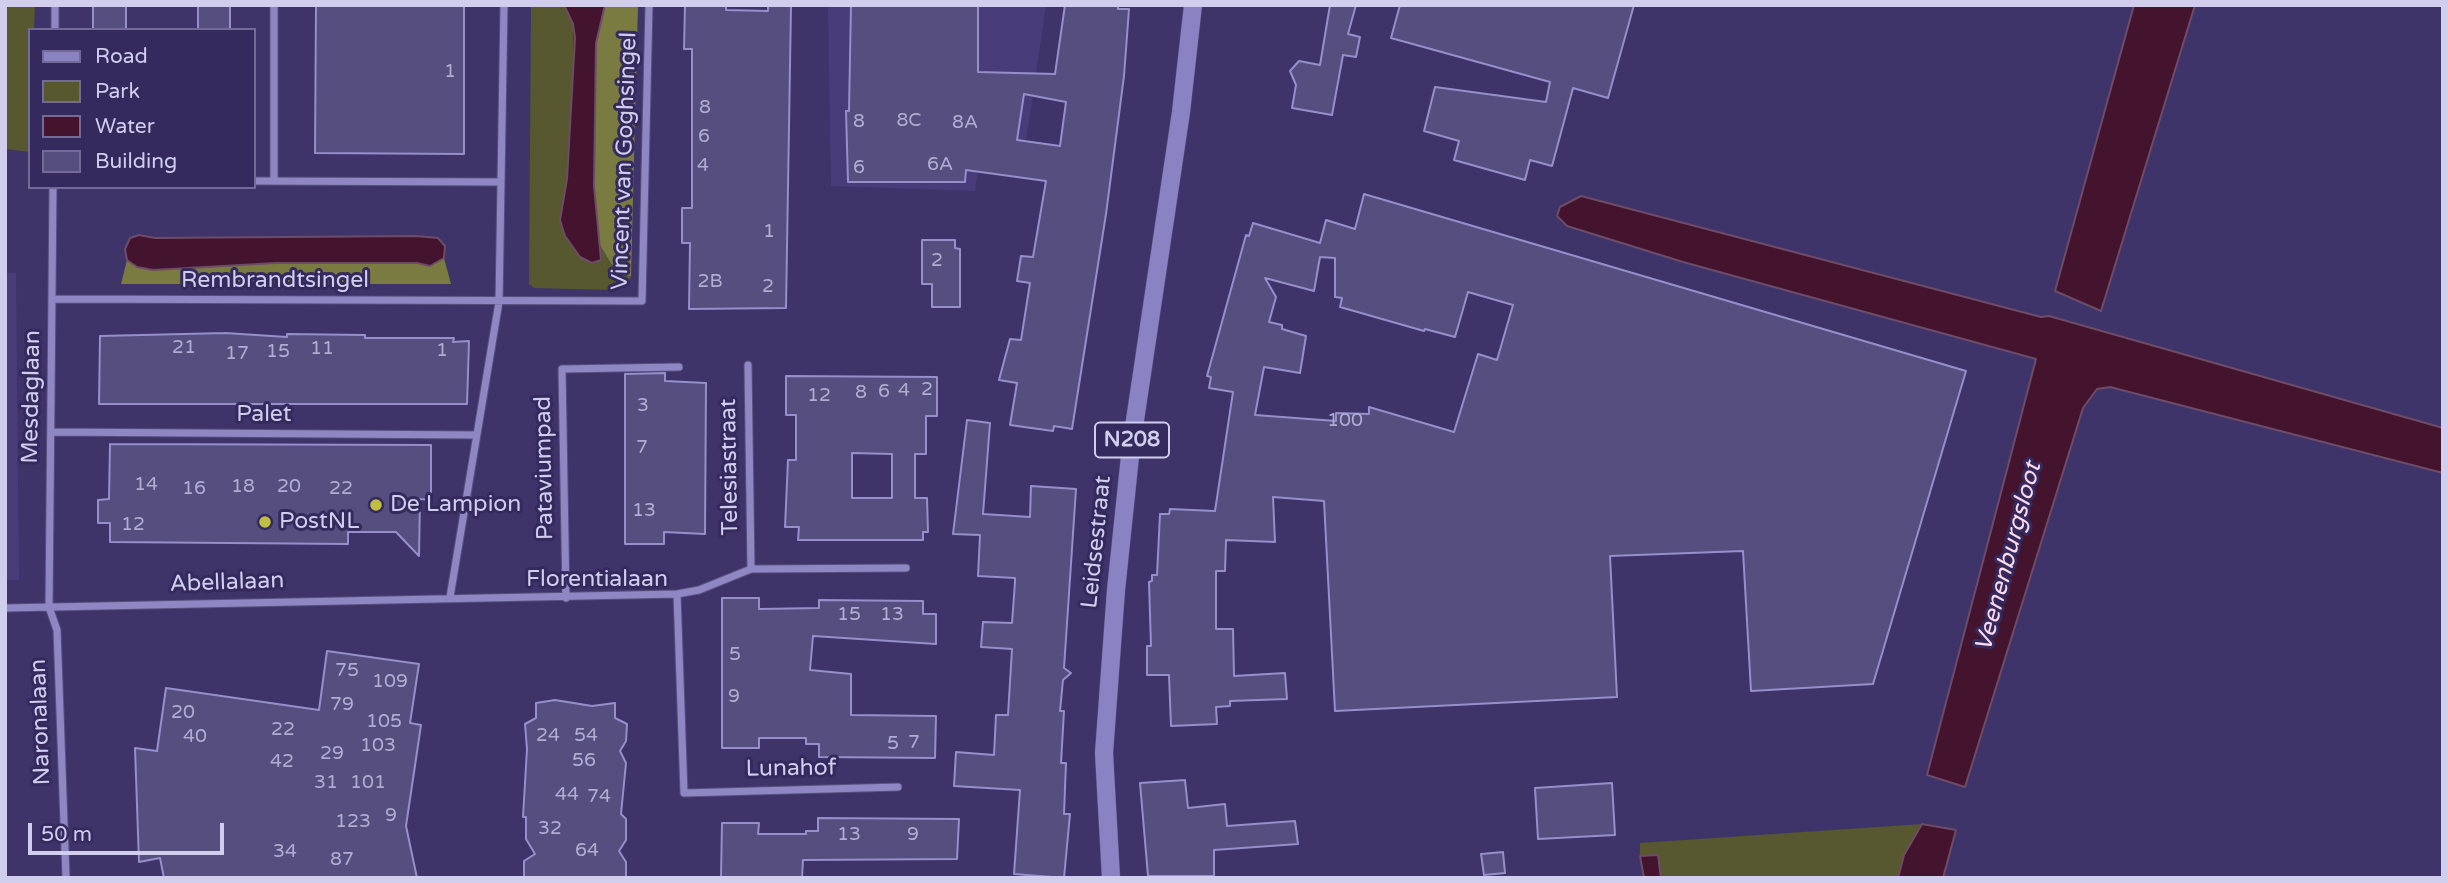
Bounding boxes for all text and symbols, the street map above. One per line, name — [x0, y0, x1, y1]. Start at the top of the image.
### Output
legend — [28, 28, 256, 189]
street label: Vincent van Goghsingel — [607, 32, 643, 290]
text: Road — [95, 44, 148, 69]
house number: 1 — [444, 61, 456, 83]
text: Park — [95, 79, 140, 104]
house number: 8 — [699, 97, 711, 119]
house number: 8C — [896, 110, 922, 132]
house number: 8 — [853, 111, 865, 133]
house number: 8A — [952, 112, 978, 134]
text: Water — [95, 114, 155, 139]
house number: 6 — [698, 126, 710, 148]
text: Building — [95, 149, 177, 174]
house number: 6A — [927, 154, 953, 176]
house number: 4 — [697, 155, 709, 177]
house number: 6 — [853, 157, 865, 179]
house number: 1 — [763, 221, 775, 243]
house number: 2 — [931, 250, 943, 272]
street label: Rembrandtsingel — [181, 267, 369, 295]
house number: 2B — [697, 271, 723, 293]
house number: 2 — [762, 276, 774, 298]
street label: Mesdaglaan — [17, 330, 47, 464]
house number: 21 — [172, 337, 196, 359]
house number: 11 — [310, 338, 334, 360]
house number: 1 — [436, 340, 448, 362]
house number: 15 — [266, 341, 290, 363]
house number: 17 — [225, 343, 249, 365]
house number: 2 — [921, 379, 933, 401]
house number: 4 — [898, 380, 910, 402]
house number: 6 — [878, 381, 890, 403]
house number: 8 — [855, 382, 867, 404]
house number: 12 — [807, 385, 831, 407]
house number: 3 — [637, 395, 649, 417]
street label: Pataviumpad — [530, 396, 560, 540]
street label: Telesiastraat — [715, 398, 745, 536]
street label: Palet — [236, 401, 292, 429]
house number: 100 — [1327, 410, 1363, 432]
road number: N208 — [1095, 422, 1169, 458]
house number: 7 — [636, 437, 648, 459]
water label: Veenenburgsloot — [1970, 459, 2048, 655]
house number: 14 — [134, 474, 158, 496]
street label: Leidsestraat — [1076, 474, 1118, 610]
house number: 18 — [231, 476, 255, 498]
house number: 20 — [277, 476, 301, 498]
house number: 16 — [182, 478, 206, 500]
house number: 22 — [329, 478, 353, 500]
place label: De Lampion — [390, 491, 521, 519]
marker: De Lampion — [368, 497, 384, 513]
house number: 13 — [632, 500, 656, 522]
place label: PostNL — [279, 508, 360, 536]
house number: 12 — [121, 514, 145, 536]
marker: PostNL — [257, 514, 273, 530]
street label: Florentialaan — [526, 566, 668, 594]
street label: Abellalaan — [169, 567, 285, 599]
house number: 15 — [837, 604, 861, 626]
house number: 13 — [880, 604, 904, 626]
house number: 5 — [729, 644, 741, 666]
street label: Naronalaan — [25, 658, 57, 786]
house number: 75 — [335, 660, 359, 682]
house number: 109 — [372, 671, 408, 693]
house number: 9 — [728, 686, 740, 708]
house number: 79 — [330, 694, 354, 716]
house number: 20 — [171, 702, 195, 724]
house number: 105 — [366, 711, 402, 733]
house number: 22 — [271, 719, 295, 741]
house number: 24 — [536, 725, 560, 747]
house number: 54 — [574, 725, 598, 747]
house number: 40 — [183, 726, 207, 748]
house number: 7 — [908, 732, 920, 754]
house number: 5 — [887, 733, 899, 755]
house number: 103 — [360, 735, 396, 757]
house number: 29 — [320, 743, 344, 765]
house number: 56 — [572, 750, 596, 772]
house number: 42 — [270, 751, 294, 773]
street label: Lunahof — [745, 754, 837, 784]
house number: 31 — [314, 772, 338, 794]
house number: 101 — [350, 772, 386, 794]
house number: 44 — [555, 784, 579, 806]
house number: 74 — [587, 786, 611, 808]
house number: 9 — [385, 805, 397, 827]
scale bar — [32, 810, 228, 854]
house number: 123 — [335, 811, 371, 833]
house number: 32 — [538, 818, 562, 840]
text: 50 m — [41, 822, 92, 847]
house number: 13 — [837, 824, 861, 846]
house number: 9 — [907, 824, 919, 846]
house number: 64 — [575, 840, 599, 862]
house number: 34 — [273, 841, 297, 863]
house number: 87 — [330, 849, 354, 871]

